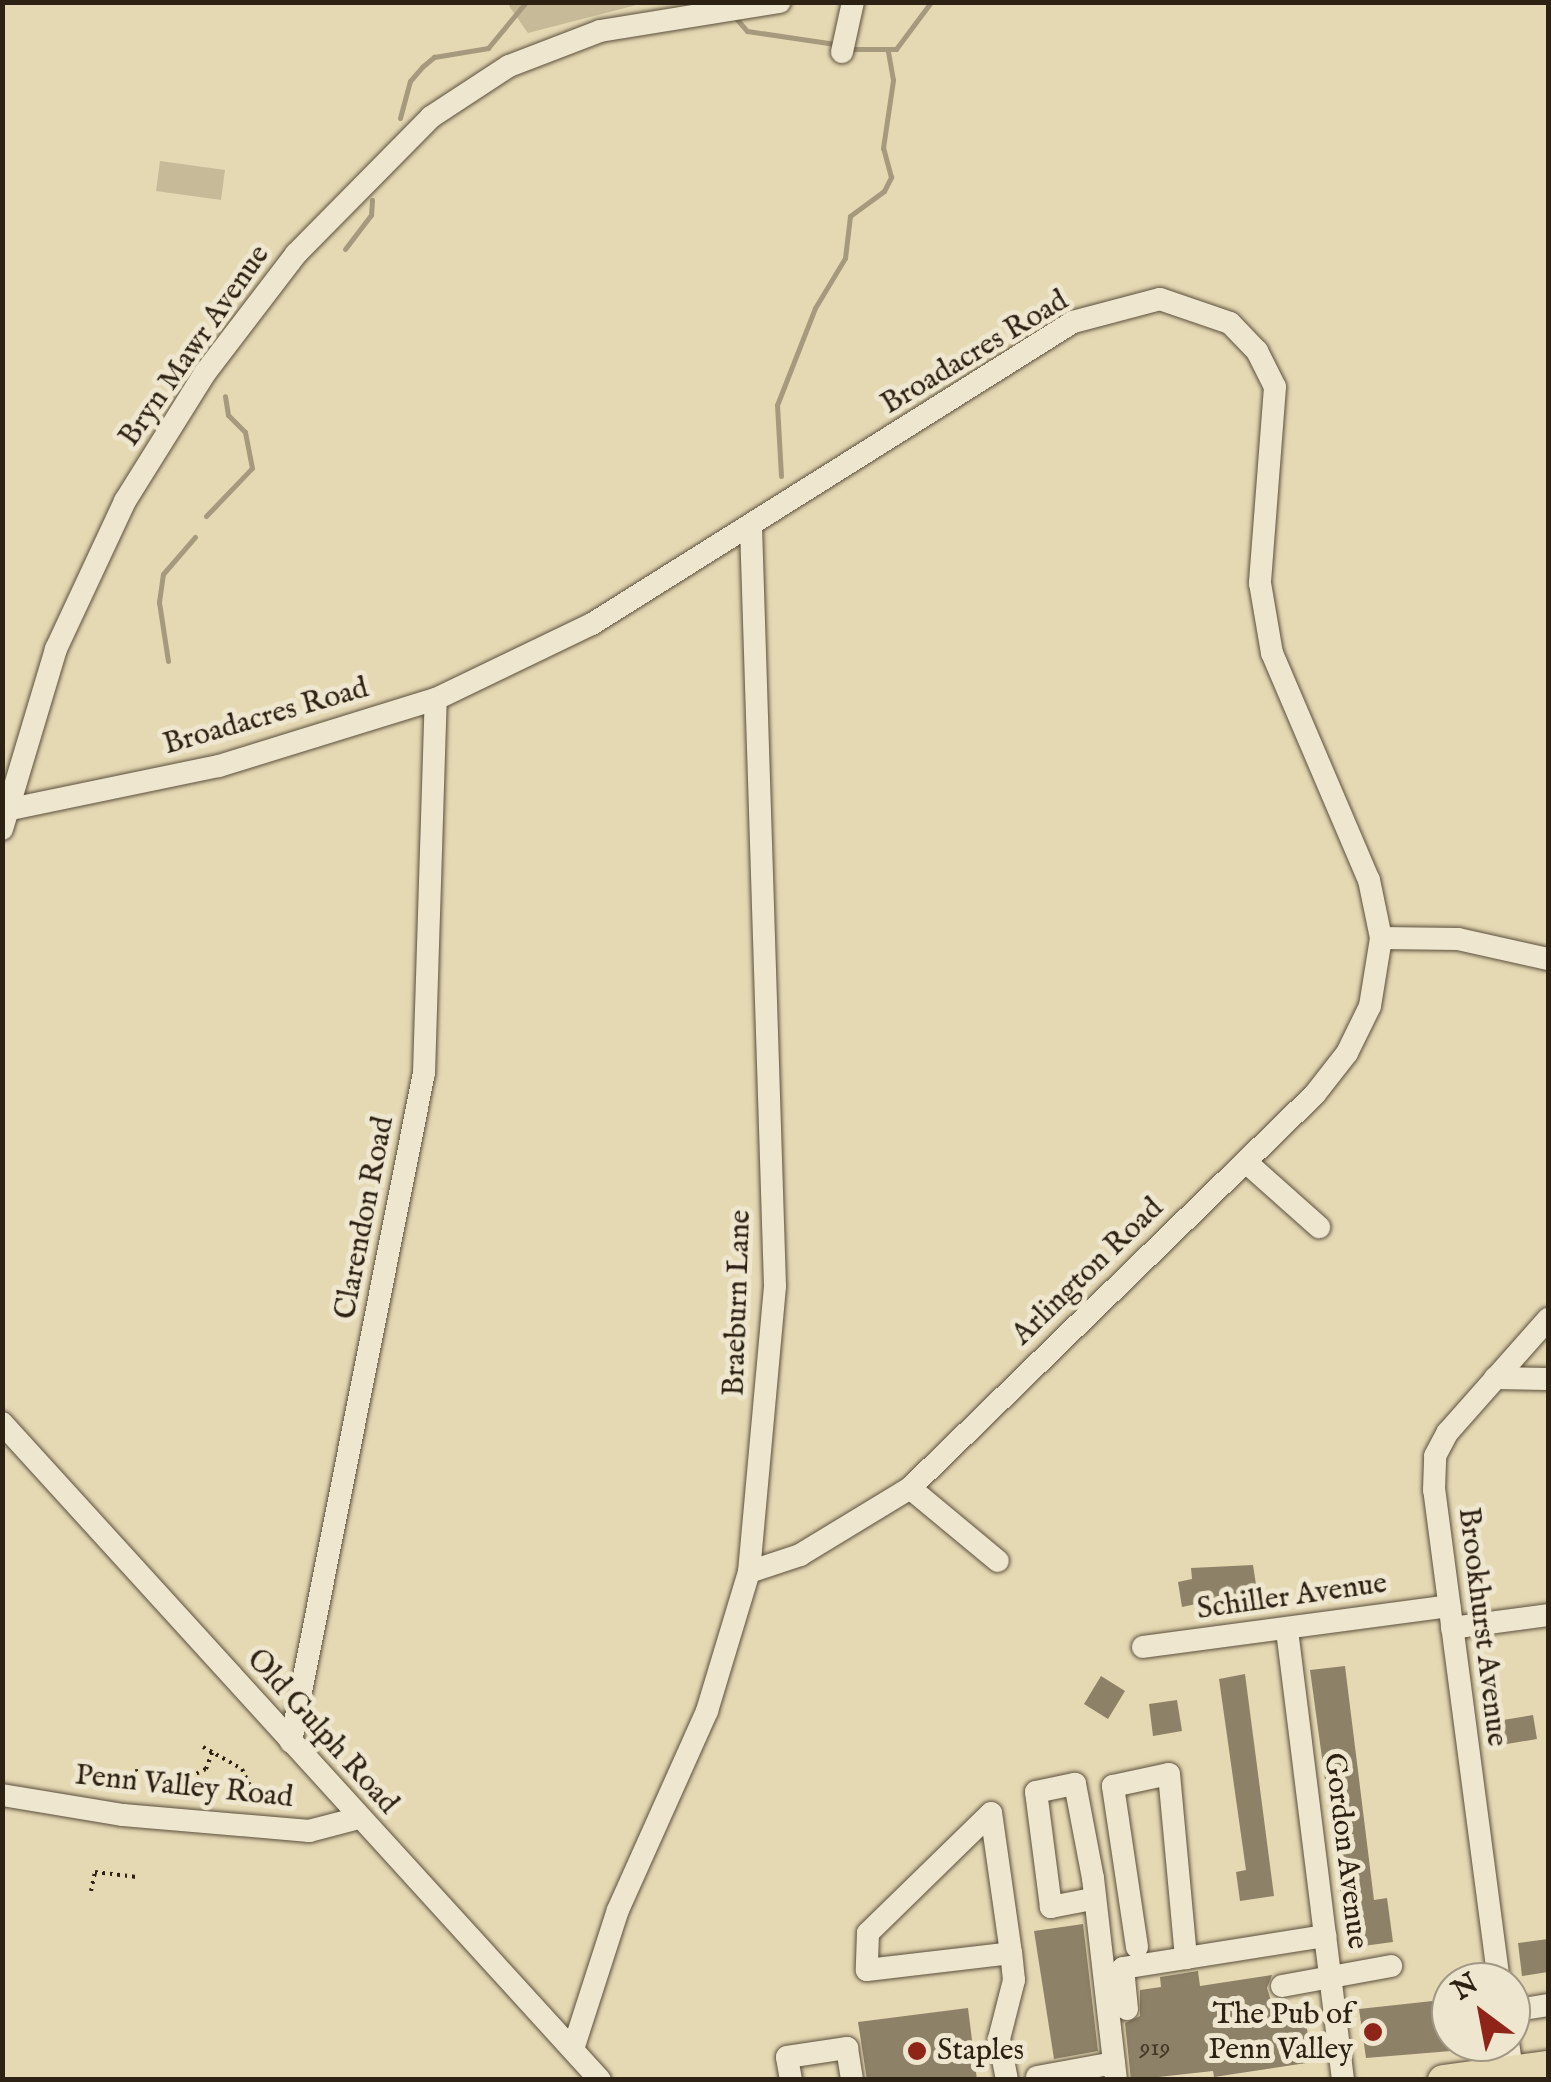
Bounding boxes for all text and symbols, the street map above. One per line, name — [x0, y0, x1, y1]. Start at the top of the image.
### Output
street label: Bryn Mawr Avenue — [112, 238, 278, 454]
street label: Broadacres Road — [875, 283, 1075, 423]
street label: Broadacres Road — [159, 671, 373, 763]
street label: Clarendon Road — [328, 1114, 402, 1322]
street label: Arlington Road — [1005, 1191, 1171, 1353]
street label: Braeburn Lane — [717, 1209, 759, 1397]
street label: Brookhurst Avenue — [1449, 1505, 1515, 1749]
street label: Schiller Avenue — [1195, 1566, 1389, 1628]
street label: Old Gulph Road — [239, 1642, 405, 1822]
street label: Gordon Avenue — [1315, 1751, 1375, 1951]
street label: Penn Valley Road — [73, 1758, 295, 1816]
north arrow — [1431, 1962, 1531, 2062]
text: N — [1446, 1967, 1485, 2009]
place label: The Pub of Penn Valley — [1208, 1997, 1353, 2068]
marker: The Pub of Penn Valley — [1362, 2021, 1384, 2043]
place label: Staples — [937, 2033, 1024, 2069]
house number: 919 — [1139, 2033, 1171, 2063]
marker: Staples — [906, 2040, 928, 2062]

